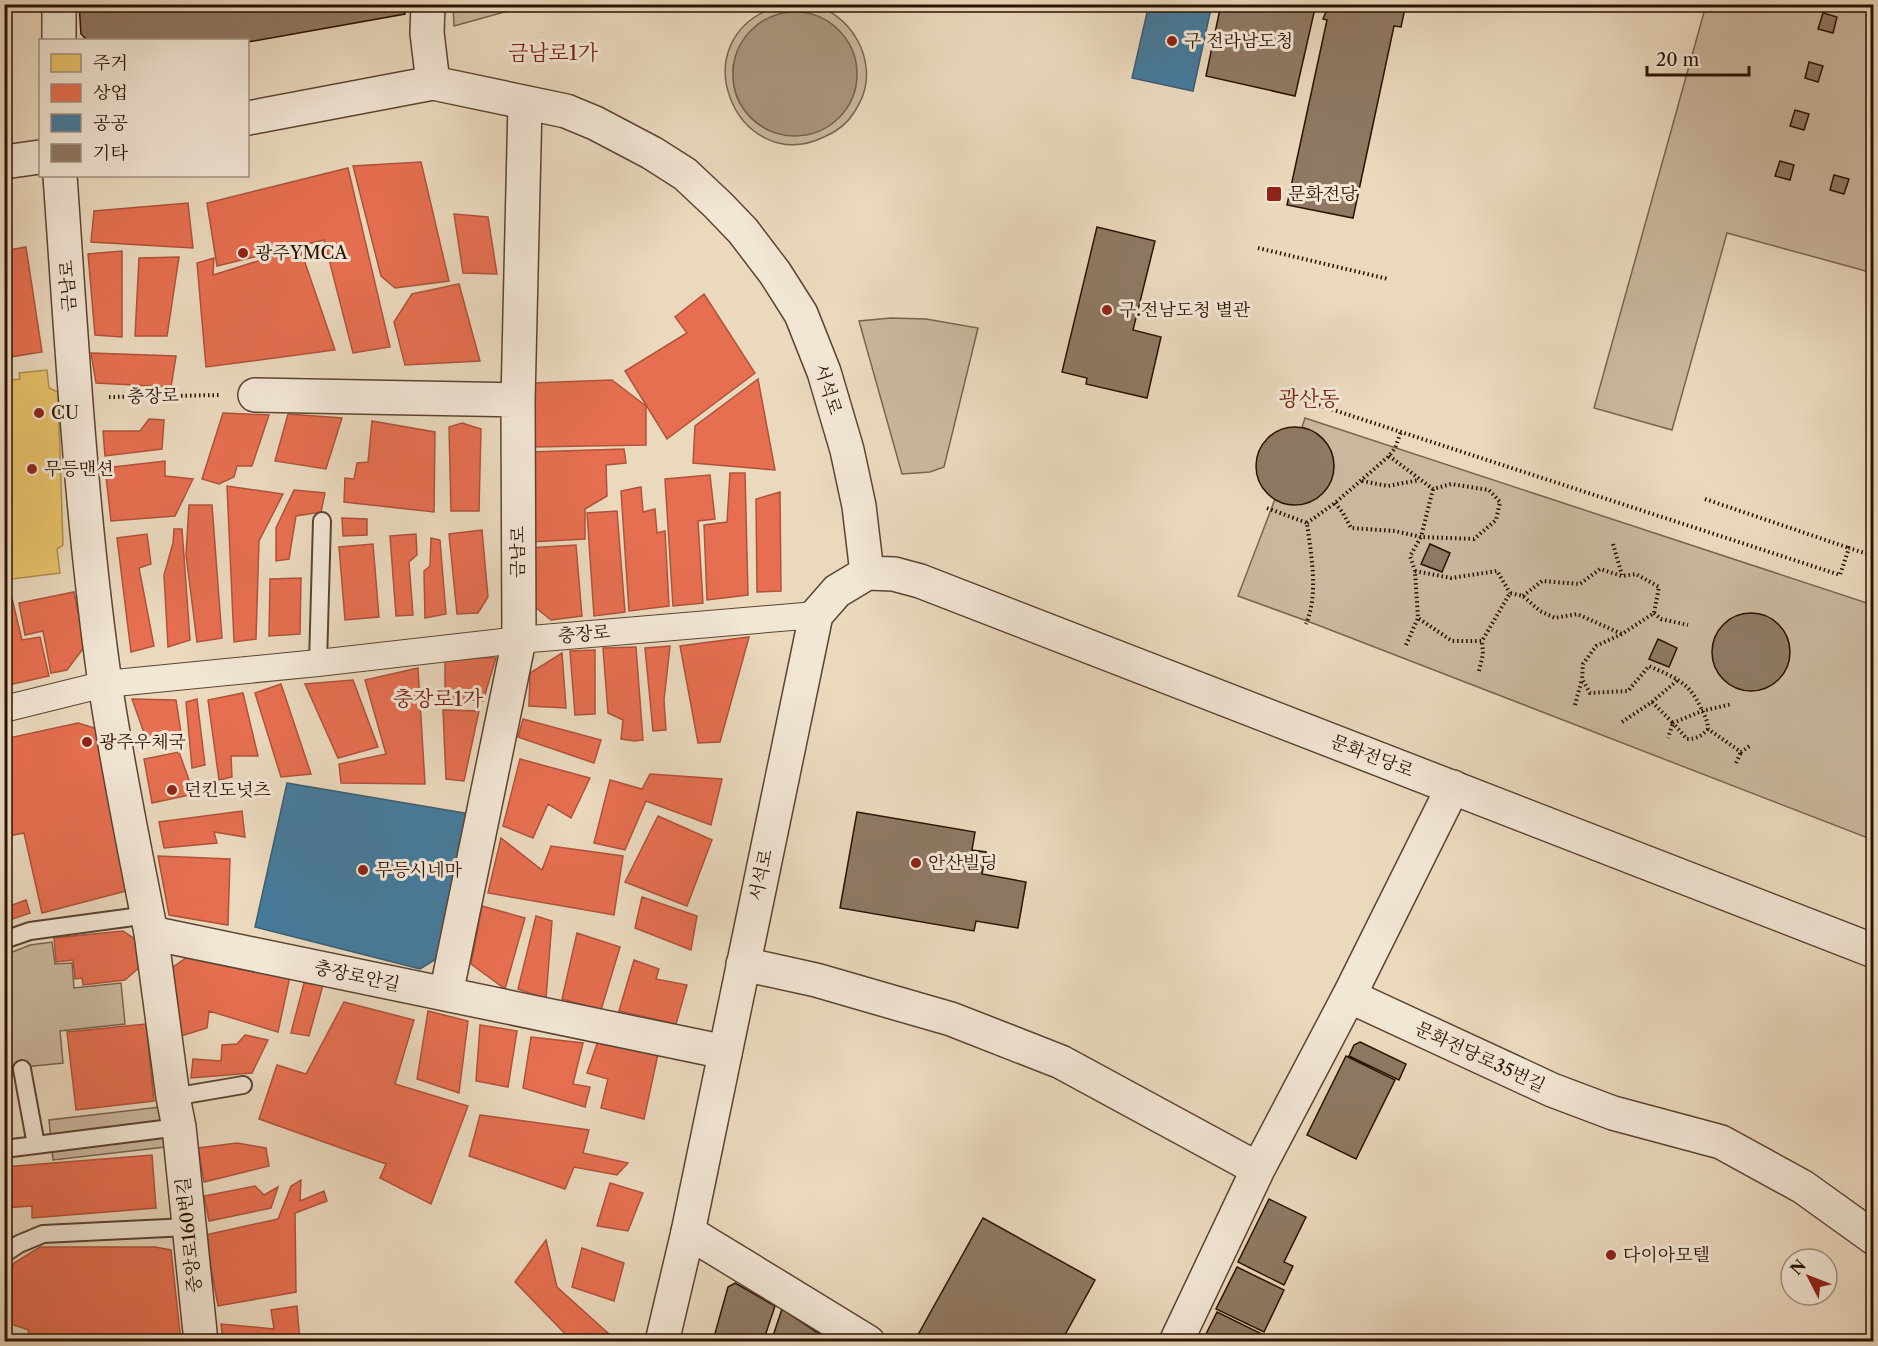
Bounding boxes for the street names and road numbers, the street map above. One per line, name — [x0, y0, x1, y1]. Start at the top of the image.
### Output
street label: 금남로 — [55, 259, 81, 313]
street label: 서석로 — [809, 361, 847, 417]
street label: 충장로 — [127, 385, 179, 407]
street label: 금남로 — [507, 526, 529, 578]
street label: 충장로 — [557, 621, 611, 647]
street label: 문화전당로 — [1327, 730, 1417, 782]
street label: 서석로 — [745, 847, 777, 903]
street label: 충장로안길 — [312, 956, 402, 996]
street label: 문화전당로35번길 — [1411, 1017, 1549, 1097]
street label: 중앙로160번길 — [172, 1176, 206, 1294]

